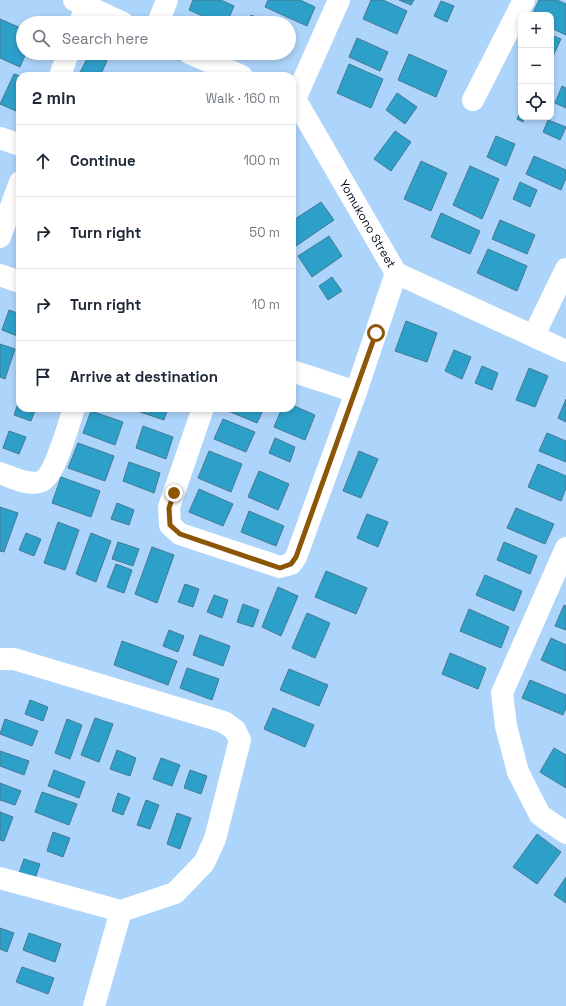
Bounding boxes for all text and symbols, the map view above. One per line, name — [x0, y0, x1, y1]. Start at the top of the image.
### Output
map controls — [518, 12, 554, 120]
button: + — [518, 12, 554, 48]
search box — [16, 16, 296, 60]
icon: search — [30, 27, 52, 49]
text: Search here — [62, 29, 148, 48]
button: − — [518, 48, 554, 84]
button: locate — [518, 84, 554, 120]
text: 2 min — [32, 87, 76, 109]
text: Walk · 160 m — [206, 90, 280, 107]
icon: ahead — [32, 150, 54, 172]
text: Continue — [70, 151, 136, 170]
text: 100 m — [243, 152, 280, 169]
street label: Yomukono Street — [336, 177, 399, 271]
icon: right — [32, 222, 54, 244]
text: Turn right — [70, 223, 141, 242]
text: 50 m — [249, 224, 280, 241]
icon: right — [32, 294, 54, 316]
text: Turn right — [70, 295, 141, 314]
text: 10 m — [252, 296, 280, 313]
route start — [367, 324, 385, 342]
icon: arrive — [32, 366, 54, 388]
text: Arrive at destination — [70, 367, 218, 386]
route end — [165, 484, 183, 502]

